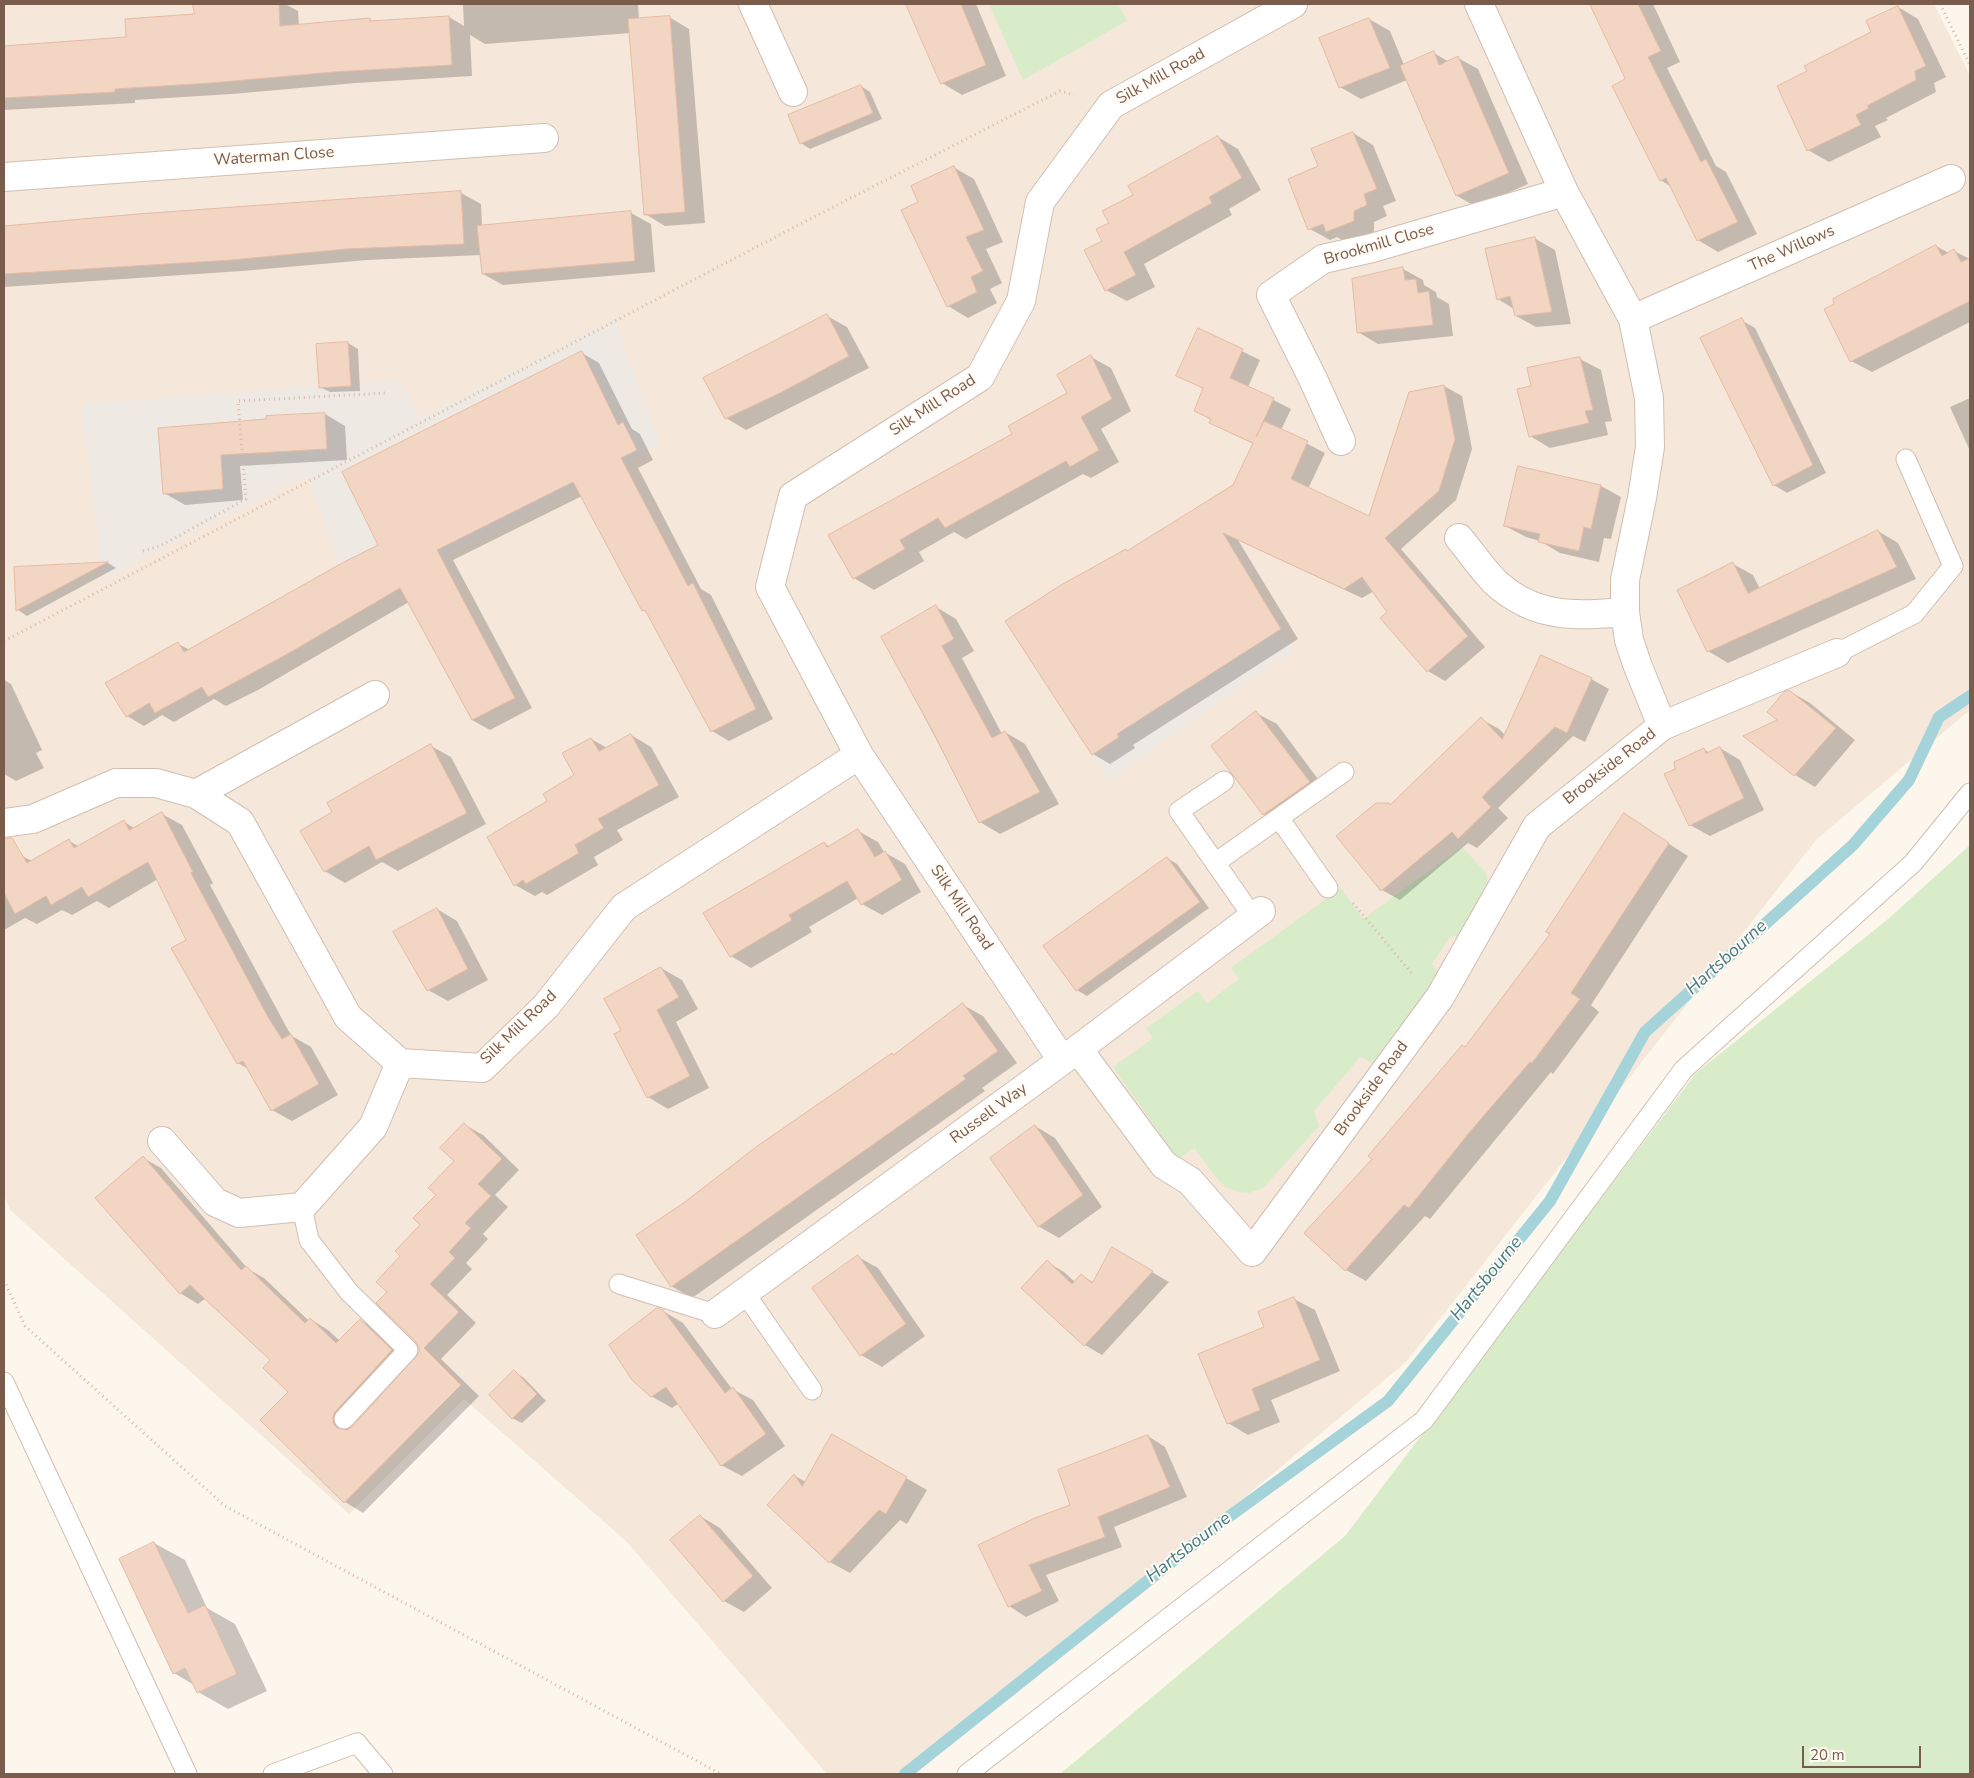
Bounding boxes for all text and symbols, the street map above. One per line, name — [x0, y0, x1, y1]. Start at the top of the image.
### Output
street label: Silk Mill Road — [1113, 45, 1209, 109]
street label: Waterman Close — [213, 143, 335, 171]
street label: Brookmill Close — [1322, 220, 1436, 270]
street label: The Willows — [1746, 222, 1838, 276]
street label: Silk Mill Road — [886, 371, 980, 441]
street label: Brookside Road — [1560, 725, 1660, 809]
street label: Silk Mill Road — [925, 862, 997, 954]
water label: Hartsbourne — [1682, 916, 1772, 1000]
street label: Silk Mill Road — [477, 987, 561, 1069]
street label: Brookside Road — [1331, 1038, 1413, 1140]
street label: Russell Way — [947, 1080, 1031, 1148]
water label: Hartsbourne — [1447, 1233, 1527, 1325]
water label: Hartsbourne — [1142, 1508, 1236, 1588]
scale bar — [1804, 1736, 1923, 1768]
text: 20 m — [1810, 1745, 1845, 1765]

